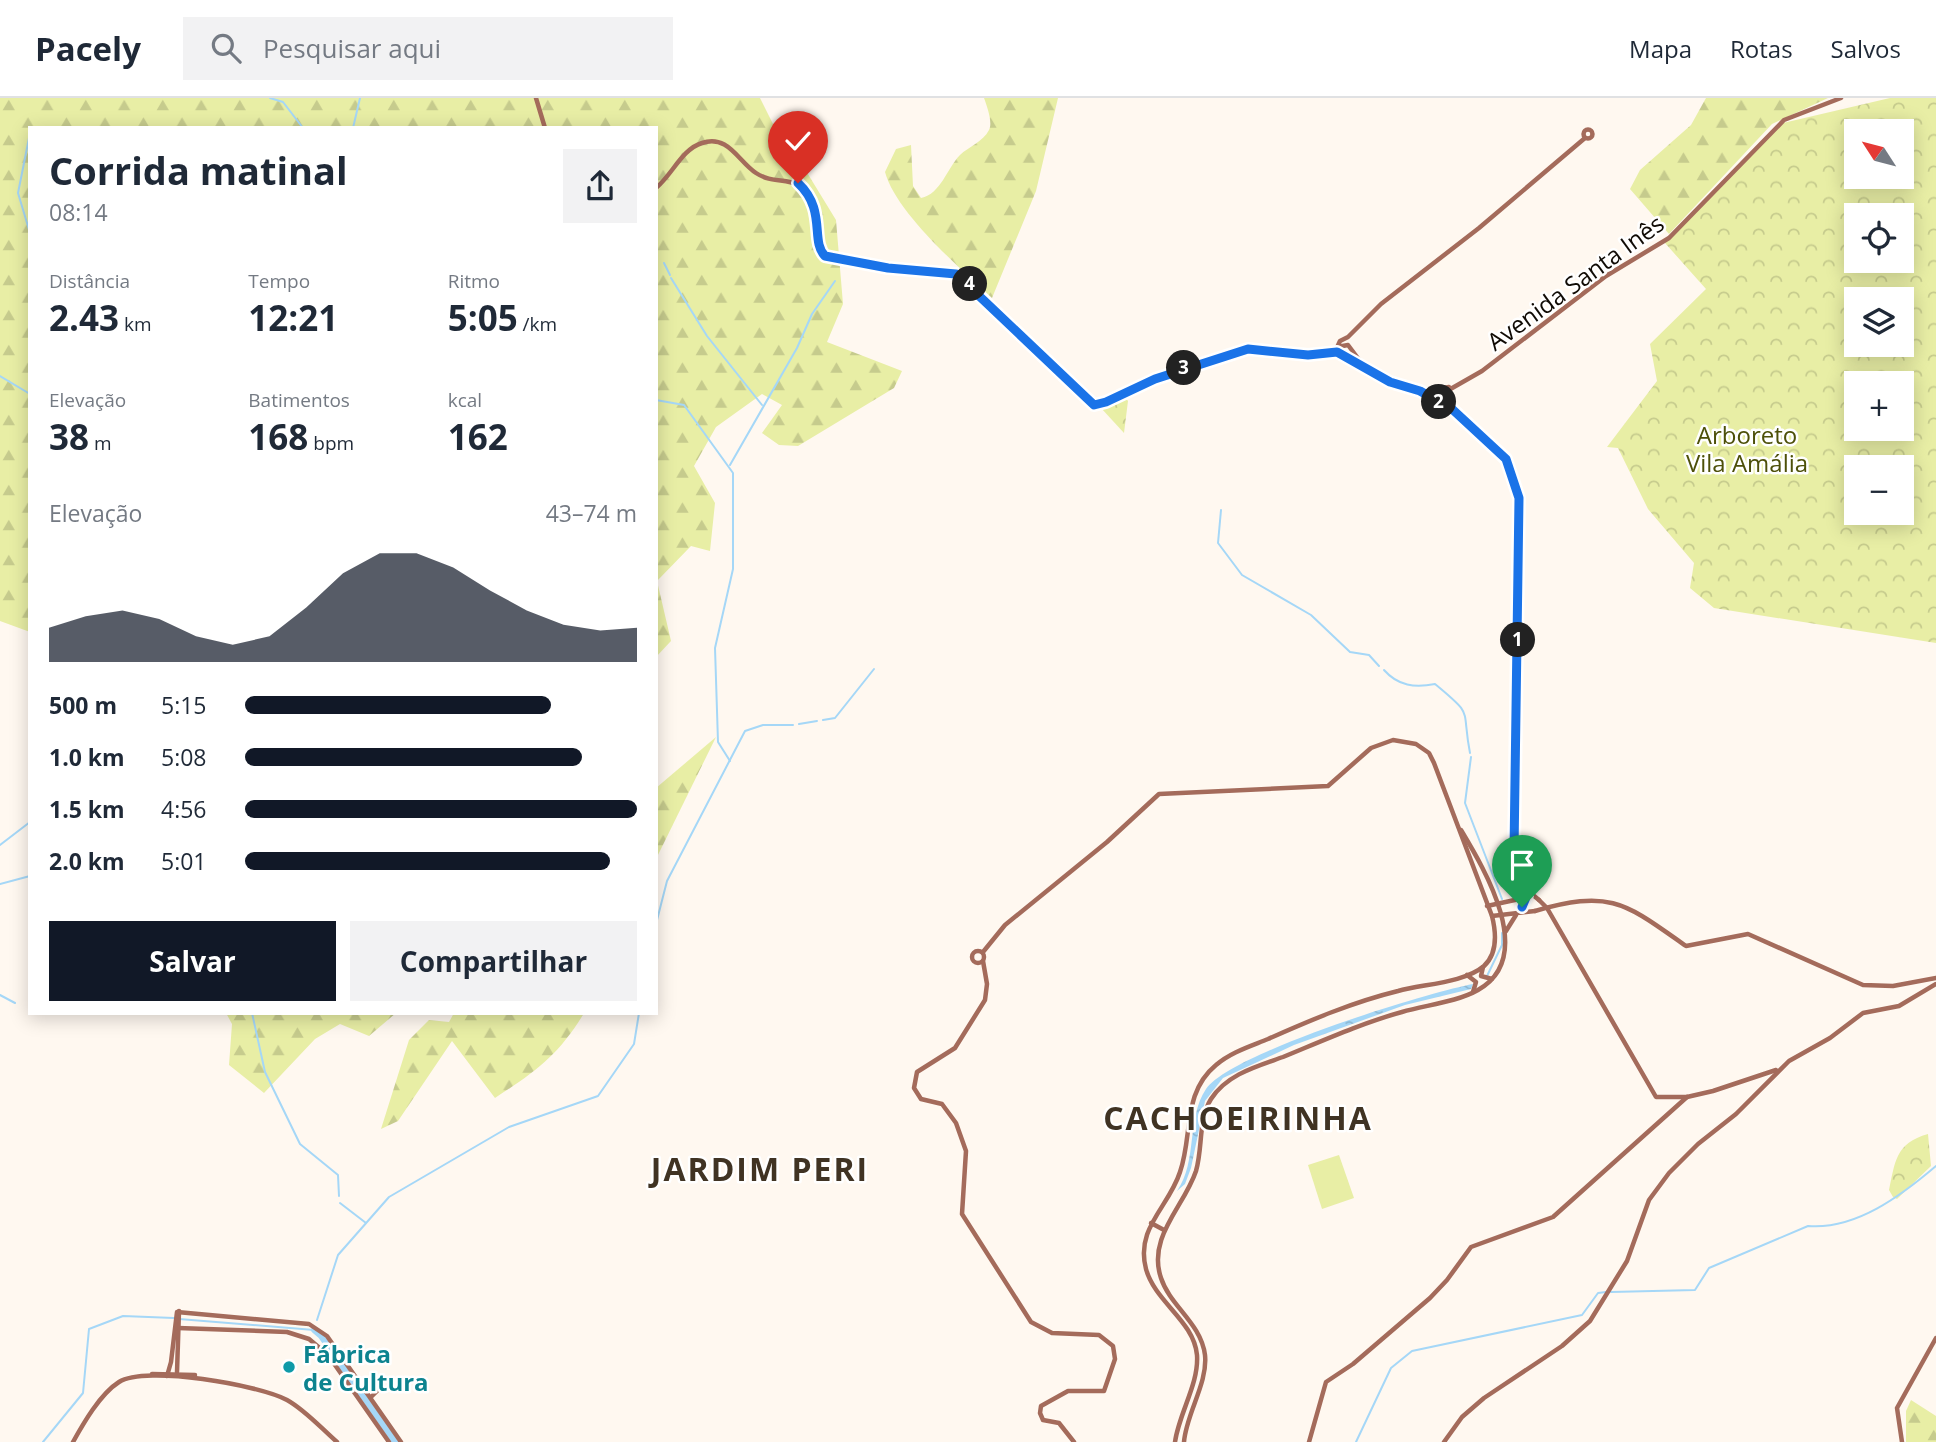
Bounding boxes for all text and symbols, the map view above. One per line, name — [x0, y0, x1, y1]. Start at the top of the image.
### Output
search box — [183, 17, 673, 80]
text: Pacely — [35, 26, 141, 71]
icon: search — [207, 29, 245, 67]
text: Pesquisar aqui — [263, 30, 441, 66]
text: Mapa — [1629, 32, 1692, 65]
text: Rotas — [1730, 32, 1793, 65]
text: Salvos — [1831, 32, 1901, 65]
pin — [768, 111, 828, 183]
north arrow — [1844, 119, 1914, 189]
map controls — [1844, 119, 1914, 525]
icon: check — [779, 122, 817, 160]
text: Corrida matinal — [49, 144, 348, 196]
button: share — [563, 149, 637, 223]
text: 08:14 — [49, 196, 108, 228]
button: locate — [1844, 203, 1914, 273]
street label: Avenida Santa Inês — [1480, 207, 1670, 357]
pin: 4 — [953, 266, 988, 302]
text: Distância — [49, 268, 130, 294]
text: Tempo — [248, 268, 310, 294]
text: Ritmo — [448, 268, 500, 294]
text: 4 — [964, 270, 975, 296]
button: layers — [1844, 287, 1914, 357]
text: 2.43 — [49, 294, 119, 341]
text: 12:21 — [248, 294, 338, 341]
text: 5:05 — [448, 294, 518, 341]
text: km — [119, 311, 152, 337]
text: /km — [518, 311, 557, 337]
pin: 3 — [1166, 350, 1202, 386]
text: 3 — [1178, 354, 1189, 380]
button: + — [1844, 371, 1914, 441]
pin: 2 — [1422, 384, 1456, 420]
text: Elevação — [49, 387, 126, 413]
text: Batimentos — [248, 387, 350, 413]
text: kcal — [448, 387, 482, 413]
text: 2 — [1433, 388, 1444, 414]
text: 38 — [49, 413, 89, 460]
text: 168 — [248, 413, 308, 460]
text: 162 — [448, 413, 508, 460]
park label: Arboreto Vila Amália — [1686, 418, 1808, 479]
text: m — [89, 430, 112, 456]
text: bpm — [308, 430, 354, 456]
button: − — [1844, 455, 1914, 525]
text: Elevação — [49, 497, 142, 529]
text: 43–74 m — [546, 497, 637, 529]
pin: 1 — [1500, 622, 1536, 658]
text: 1 — [1512, 626, 1523, 652]
text: 500 m — [49, 689, 117, 721]
text: 5:15 — [161, 689, 207, 721]
text: 1.0 km — [49, 741, 125, 773]
text: 5:08 — [161, 741, 207, 773]
text: 1.5 km — [49, 793, 125, 825]
text: 4:56 — [161, 793, 207, 825]
pin — [1492, 835, 1552, 907]
text: 2.0 km — [49, 845, 125, 877]
text: 5:01 — [161, 845, 207, 877]
icon: arrive — [1503, 846, 1541, 884]
button: Salvar — [49, 921, 336, 1001]
button: Compartilhar — [350, 921, 637, 1001]
district label: CACHOEIRINHA — [1103, 1096, 1373, 1139]
district label: JARDIM PERI — [648, 1147, 869, 1190]
place label: Fábrica de Cultura — [303, 1337, 429, 1398]
marker: Fábrica de Cultura — [281, 1359, 297, 1375]

